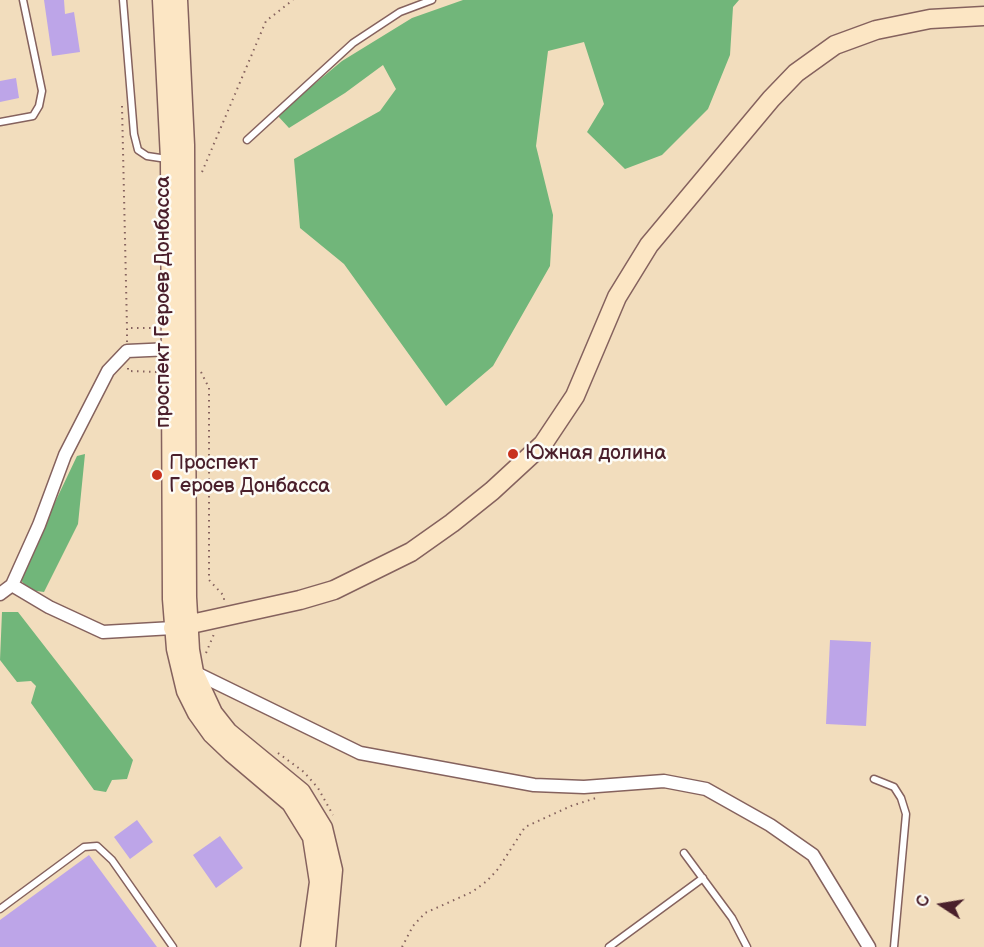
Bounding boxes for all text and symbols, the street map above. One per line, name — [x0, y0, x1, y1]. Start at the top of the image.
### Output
street label: проспект Героев Донбасса — [152, 176, 176, 428]
place label: Южная долина — [525, 442, 666, 466]
marker: Южная долина — [506, 447, 520, 461]
place label: Проспект Героев Донбасса — [169, 452, 330, 499]
marker: Проспект Героев Донбасса — [150, 468, 164, 482]
north arrow — [912, 875, 972, 935]
text: С — [913, 894, 934, 909]

